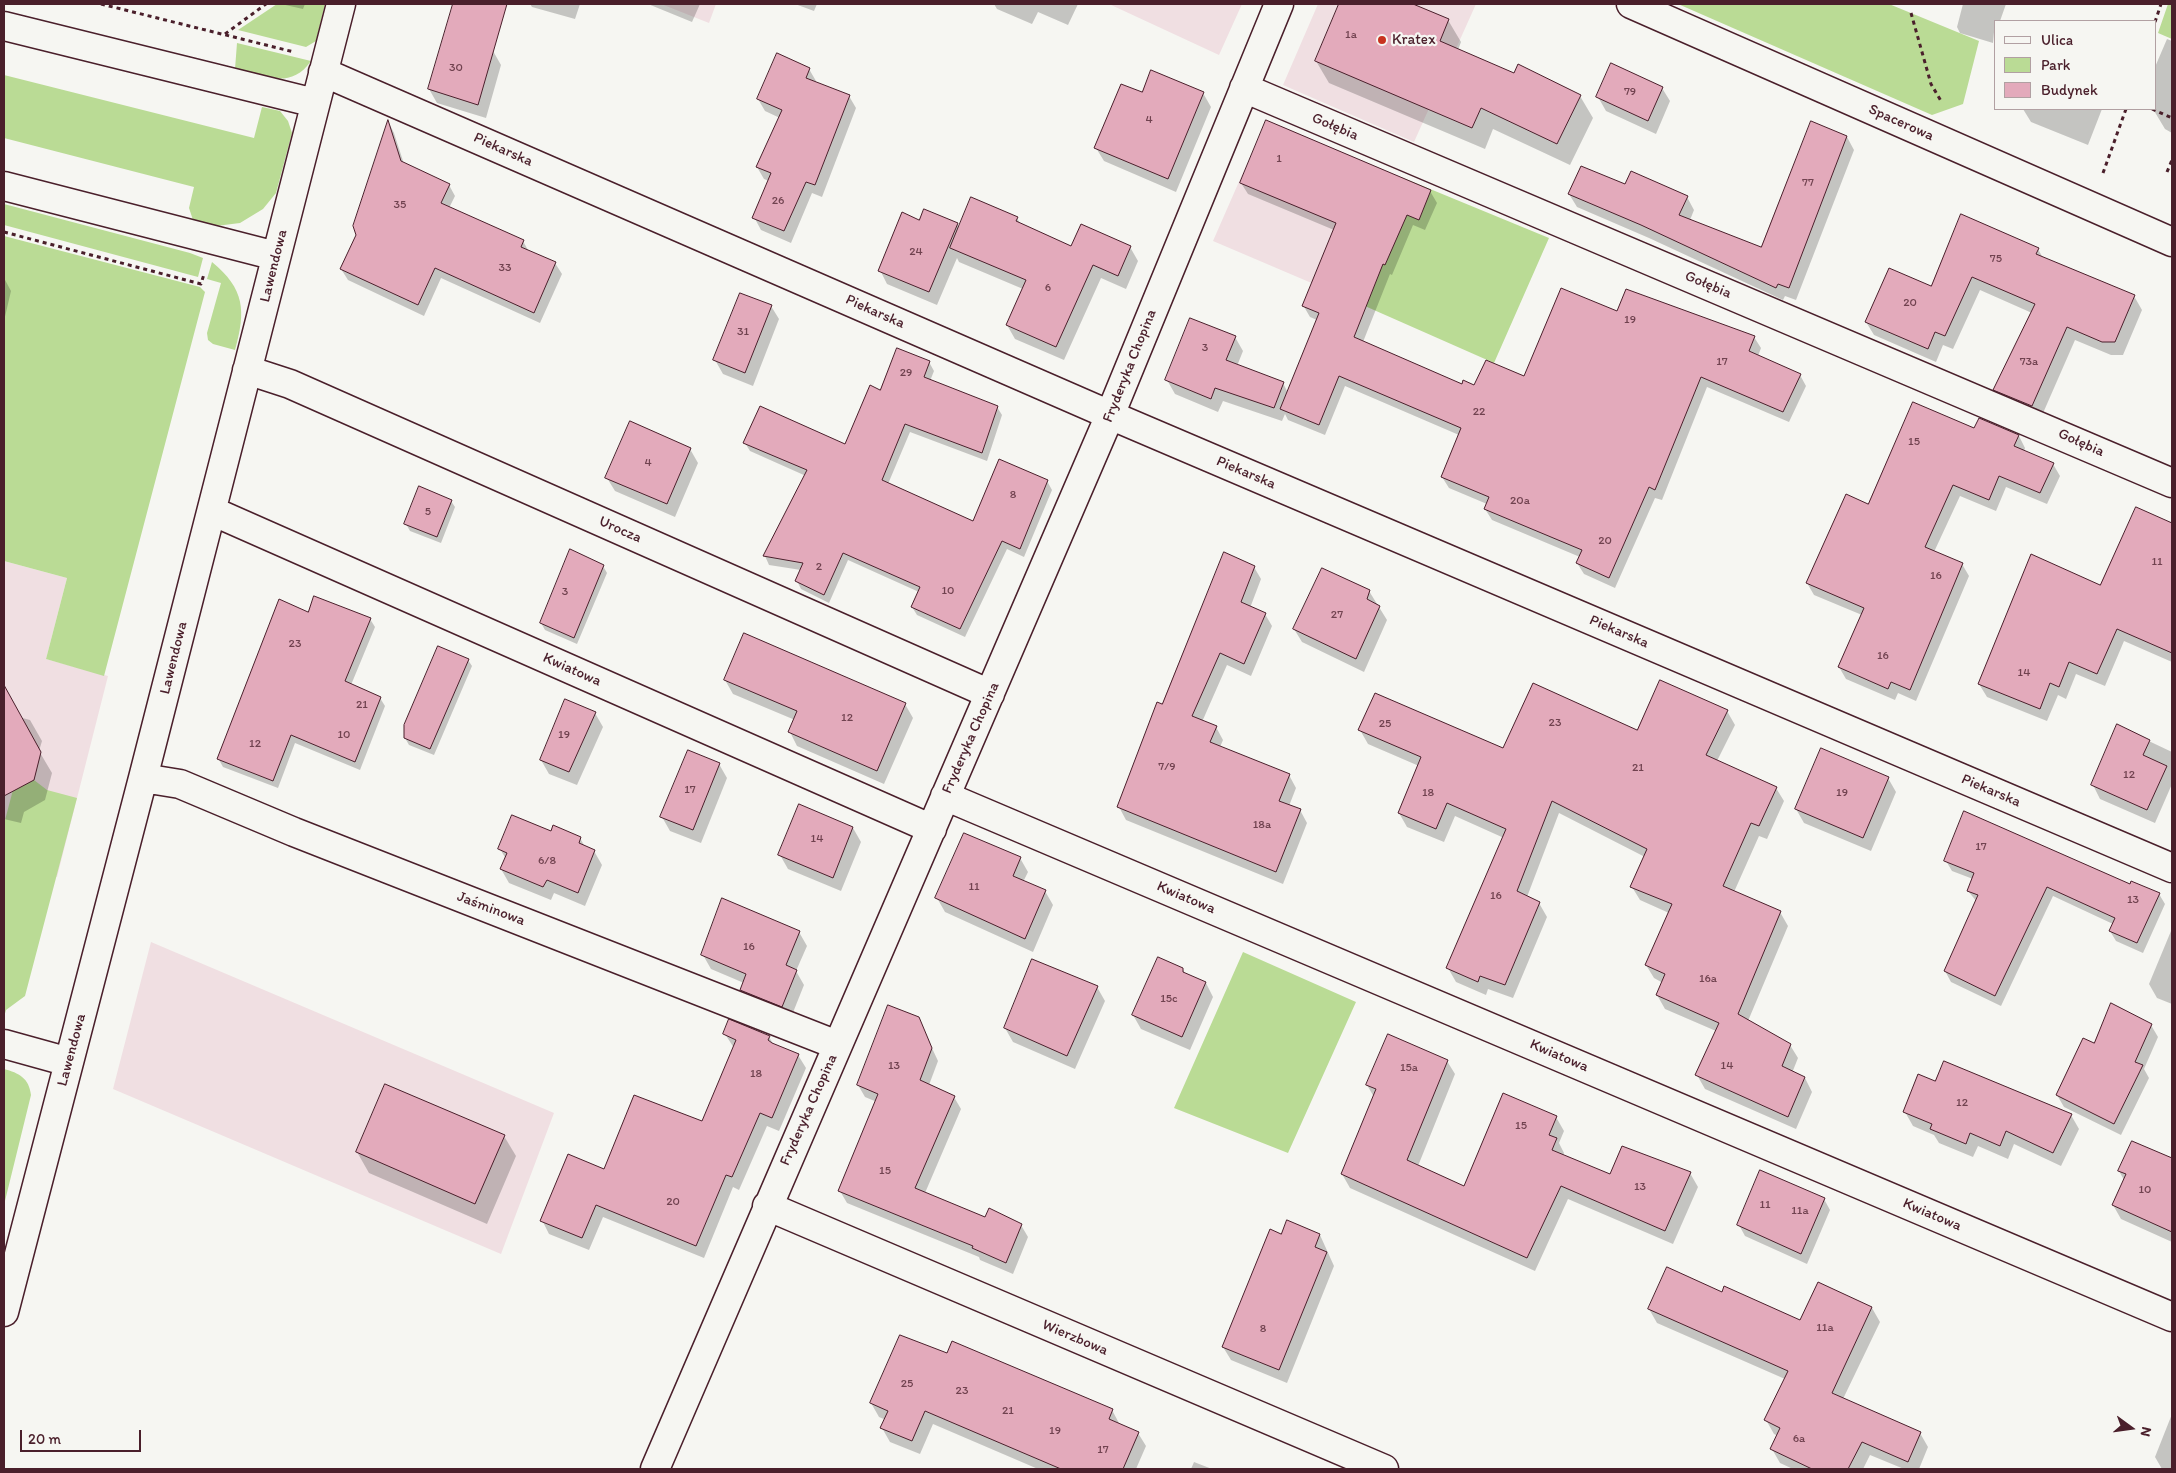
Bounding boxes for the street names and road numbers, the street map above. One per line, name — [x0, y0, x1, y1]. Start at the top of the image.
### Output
street label: Spacerowa — [1866, 101, 1936, 145]
street label: Gołębia — [1309, 109, 1361, 145]
street label: Piekarska — [471, 129, 535, 171]
street label: Lawendowa — [256, 228, 292, 304]
street label: Gołębia — [1682, 267, 1734, 303]
street label: Piekarska — [843, 291, 907, 333]
street label: Fryderyka Chopina — [1099, 307, 1161, 425]
street label: Gołębia — [2055, 425, 2107, 461]
street label: Piekarska — [1213, 452, 1279, 494]
street label: Urocza — [596, 513, 644, 547]
street label: Piekarska — [1586, 611, 1652, 653]
street label: Lawendowa — [156, 620, 192, 696]
street label: Kwiatowa — [540, 649, 604, 691]
street label: Fryderyka Chopina — [938, 679, 1004, 797]
street label: Piekarska — [1958, 770, 2024, 812]
street label: Kwiatowa — [1154, 878, 1218, 918]
street label: Jaśminowa — [454, 888, 528, 930]
street label: Lawendowa — [54, 1012, 90, 1088]
street label: Kwiatowa — [1527, 1036, 1591, 1076]
street label: Fryderyka Chopina — [776, 1051, 842, 1169]
street label: Kwiatowa — [1900, 1195, 1964, 1235]
street label: Wierzbowa — [1039, 1316, 1111, 1360]

